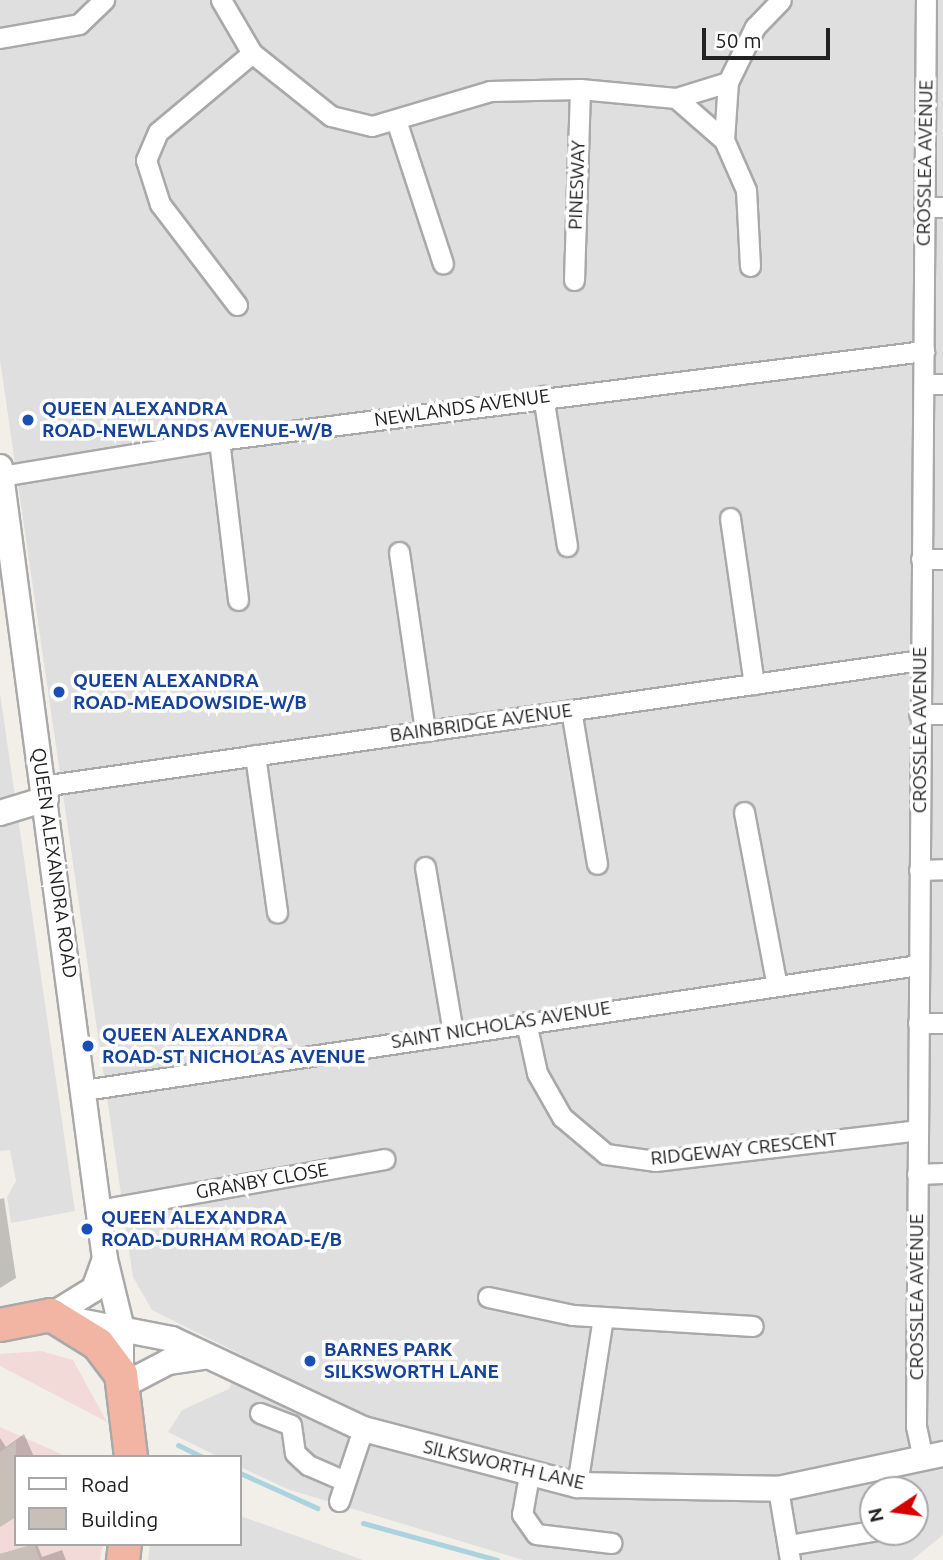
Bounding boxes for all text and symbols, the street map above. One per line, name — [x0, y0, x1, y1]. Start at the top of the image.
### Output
scale bar — [705, 14, 833, 58]
text: 50 m — [715, 28, 762, 52]
street label: CROSSLEA AVENUE — [912, 79, 938, 247]
street label: PINESWAY — [564, 140, 590, 230]
street label: NEWLANDS AVENUE — [373, 384, 551, 432]
place label: QUEEN ALEXANDRA ROAD-NEWLANDS AVENUE-W/B — [42, 398, 333, 442]
marker: QUEEN ALEXANDRA ROAD-NEWLANDS AVENUE-W/B — [20, 412, 36, 428]
street label: CROSSLEA AVENUE — [909, 647, 931, 813]
place label: QUEEN ALEXANDRA ROAD-MEADOWSIDE-W/B — [73, 670, 307, 714]
marker: QUEEN ALEXANDRA ROAD-MEADOWSIDE-W/B — [51, 684, 67, 700]
street label: BAINBRIDGE AVENUE — [388, 699, 574, 747]
street label: QUEEN ALEXANDRA ROAD — [27, 746, 81, 980]
street label: SAINT NICHOLAS AVENUE — [390, 996, 612, 1054]
place label: QUEEN ALEXANDRA ROAD-ST NICHOLAS AVENUE — [102, 1024, 365, 1068]
marker: QUEEN ALEXANDRA ROAD-ST NICHOLAS AVENUE — [80, 1038, 96, 1054]
street label: RIDGEWAY CRESCENT — [650, 1128, 838, 1170]
street label: GRANBY CLOSE — [194, 1158, 330, 1204]
place label: QUEEN ALEXANDRA ROAD-DURHAM ROAD-E/B — [101, 1207, 342, 1251]
street label: CROSSLEA AVENUE — [906, 1214, 928, 1380]
marker: QUEEN ALEXANDRA ROAD-DURHAM ROAD-E/B — [79, 1221, 95, 1237]
place label: BARNES PARK SILKSWORTH LANE — [324, 1339, 499, 1383]
marker: BARNES PARK SILKSWORTH LANE — [302, 1353, 318, 1369]
street label: SILKSWORTH LANE — [421, 1435, 587, 1495]
legend — [14, 1455, 242, 1546]
text: Road — [81, 1472, 129, 1496]
north arrow — [859, 1476, 929, 1546]
text: N — [863, 1506, 888, 1525]
text: Building — [81, 1507, 158, 1531]

